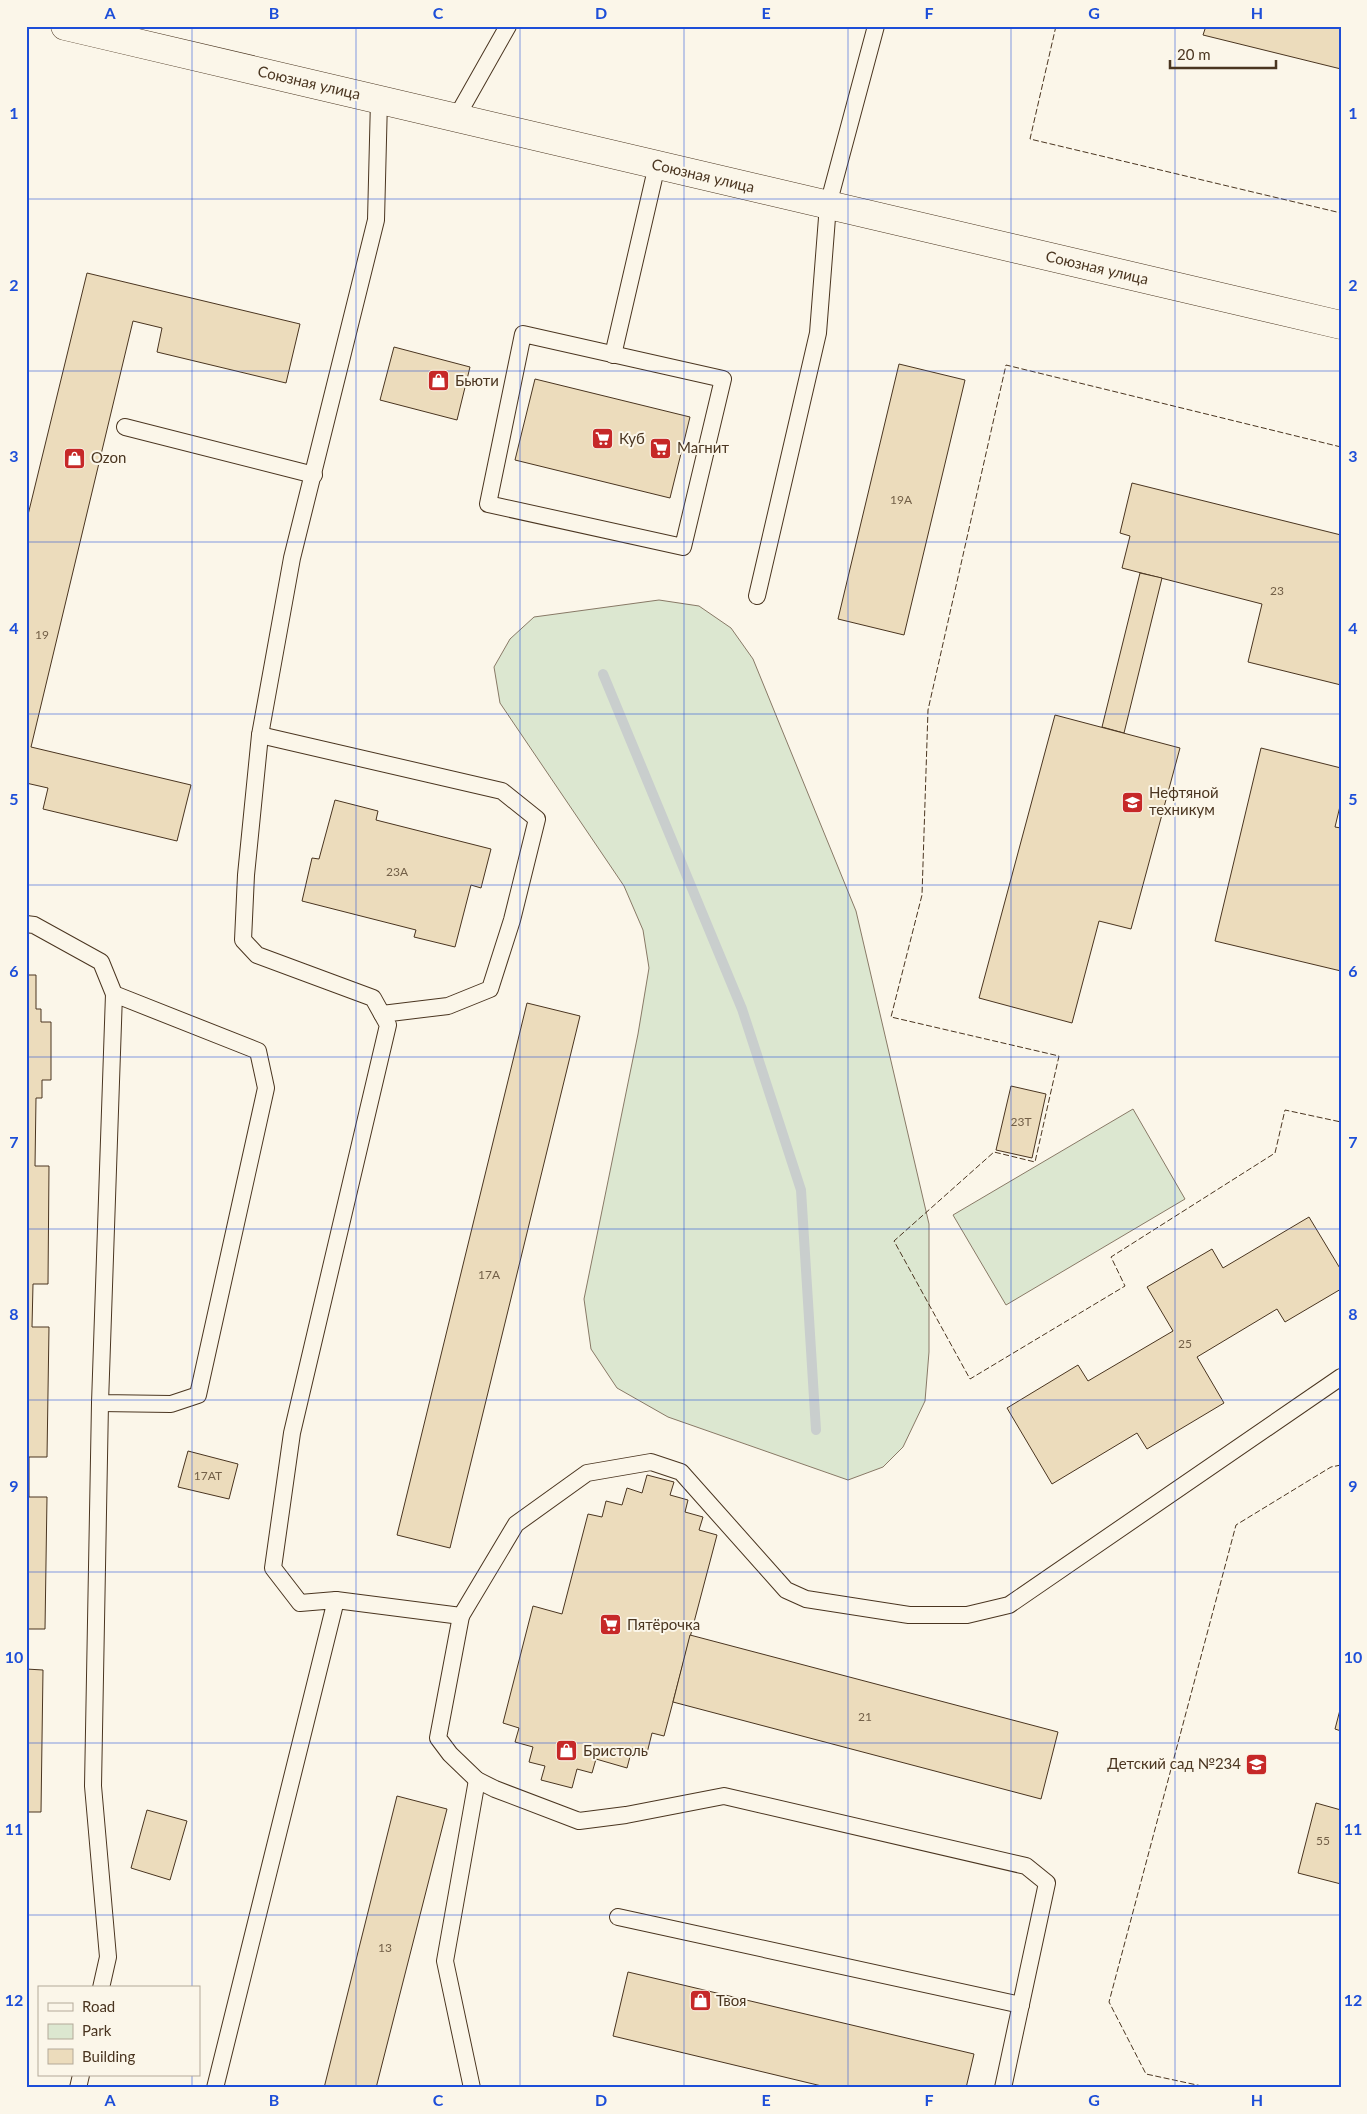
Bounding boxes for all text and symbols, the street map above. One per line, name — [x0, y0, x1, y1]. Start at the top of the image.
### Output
text: A — [103, 3, 116, 22]
text: B — [269, 3, 279, 22]
text: C — [433, 3, 444, 22]
text: D — [595, 3, 607, 22]
text: E — [761, 3, 771, 22]
text: F — [924, 3, 934, 22]
text: G — [1088, 3, 1100, 22]
text: H — [1251, 3, 1263, 22]
scale bar — [1170, 38, 1276, 70]
text: 20 m — [1177, 45, 1211, 63]
street label: Союзная улица — [256, 61, 362, 103]
text: 1 — [9, 103, 19, 122]
text: 1 — [1348, 103, 1358, 122]
street label: Союзная улица — [650, 154, 756, 196]
street label: Союзная улица — [1044, 246, 1150, 288]
text: 2 — [9, 275, 19, 294]
text: 2 — [1348, 275, 1358, 294]
shop icon: Бьюти — [427, 369, 451, 393]
place label: Бьюти — [455, 371, 499, 389]
supermarket icon: Куб — [591, 427, 615, 451]
place label: Куб — [619, 429, 645, 447]
supermarket icon: Магнит — [649, 436, 673, 460]
place label: Магнит — [677, 438, 729, 456]
text: 3 — [9, 446, 19, 465]
shop icon: Ozon — [63, 446, 87, 470]
text: 3 — [1348, 446, 1358, 465]
place label: Ozon — [91, 448, 126, 466]
house number: 19А — [890, 492, 913, 507]
house number: 23 — [1270, 583, 1284, 598]
text: 4 — [9, 618, 19, 637]
text: 4 — [1348, 618, 1358, 637]
house number: 19 — [35, 627, 49, 642]
place label: Нефтяной техникум — [1149, 783, 1219, 818]
text: 5 — [9, 789, 19, 808]
text: 5 — [1348, 789, 1358, 808]
school or university icon: Нефтяной техникум — [1121, 790, 1145, 814]
house number: 23А — [386, 864, 409, 879]
text: 6 — [9, 961, 19, 980]
text: 6 — [1348, 961, 1358, 980]
house number: 23Т — [1010, 1114, 1032, 1129]
text: 7 — [9, 1132, 19, 1151]
text: 7 — [1348, 1132, 1358, 1151]
house number: 17А — [478, 1267, 501, 1282]
text: 8 — [9, 1304, 19, 1323]
text: 8 — [1348, 1304, 1358, 1323]
house number: 25 — [1178, 1336, 1192, 1351]
house number: 17АТ — [194, 1468, 222, 1483]
text: 9 — [9, 1476, 19, 1495]
text: 9 — [1348, 1476, 1358, 1495]
supermarket icon: Пятёрочка — [599, 1613, 623, 1637]
place label: Пятёрочка — [627, 1615, 700, 1633]
text: 10 — [5, 1647, 23, 1666]
text: 10 — [1344, 1647, 1362, 1666]
house number: 21 — [858, 1709, 872, 1724]
shop icon: Бристоль — [555, 1739, 579, 1763]
place label: Бристоль — [583, 1741, 648, 1759]
school or university icon: Детский сад №234 — [1245, 1752, 1269, 1776]
place label: Детский сад №234 — [1107, 1754, 1241, 1772]
text: 11 — [5, 1819, 23, 1838]
text: 11 — [1344, 1819, 1362, 1838]
house number: 55 — [1316, 1833, 1330, 1848]
house number: 13 — [378, 1940, 392, 1955]
legend — [38, 1986, 200, 2076]
shop icon: Твоя — [688, 1989, 712, 2013]
text: 12 — [5, 1990, 23, 2009]
text: 12 — [1344, 1990, 1362, 2009]
place label: Твоя — [716, 1991, 746, 2009]
text: Road — [82, 1997, 115, 2015]
text: Park — [82, 2021, 112, 2039]
text: Building — [82, 2047, 135, 2065]
text: A — [103, 2090, 116, 2109]
text: B — [269, 2090, 279, 2109]
text: C — [433, 2090, 444, 2109]
text: D — [595, 2090, 607, 2109]
text: E — [761, 2090, 771, 2109]
text: F — [924, 2090, 934, 2109]
text: G — [1088, 2090, 1100, 2109]
text: H — [1251, 2090, 1263, 2109]

